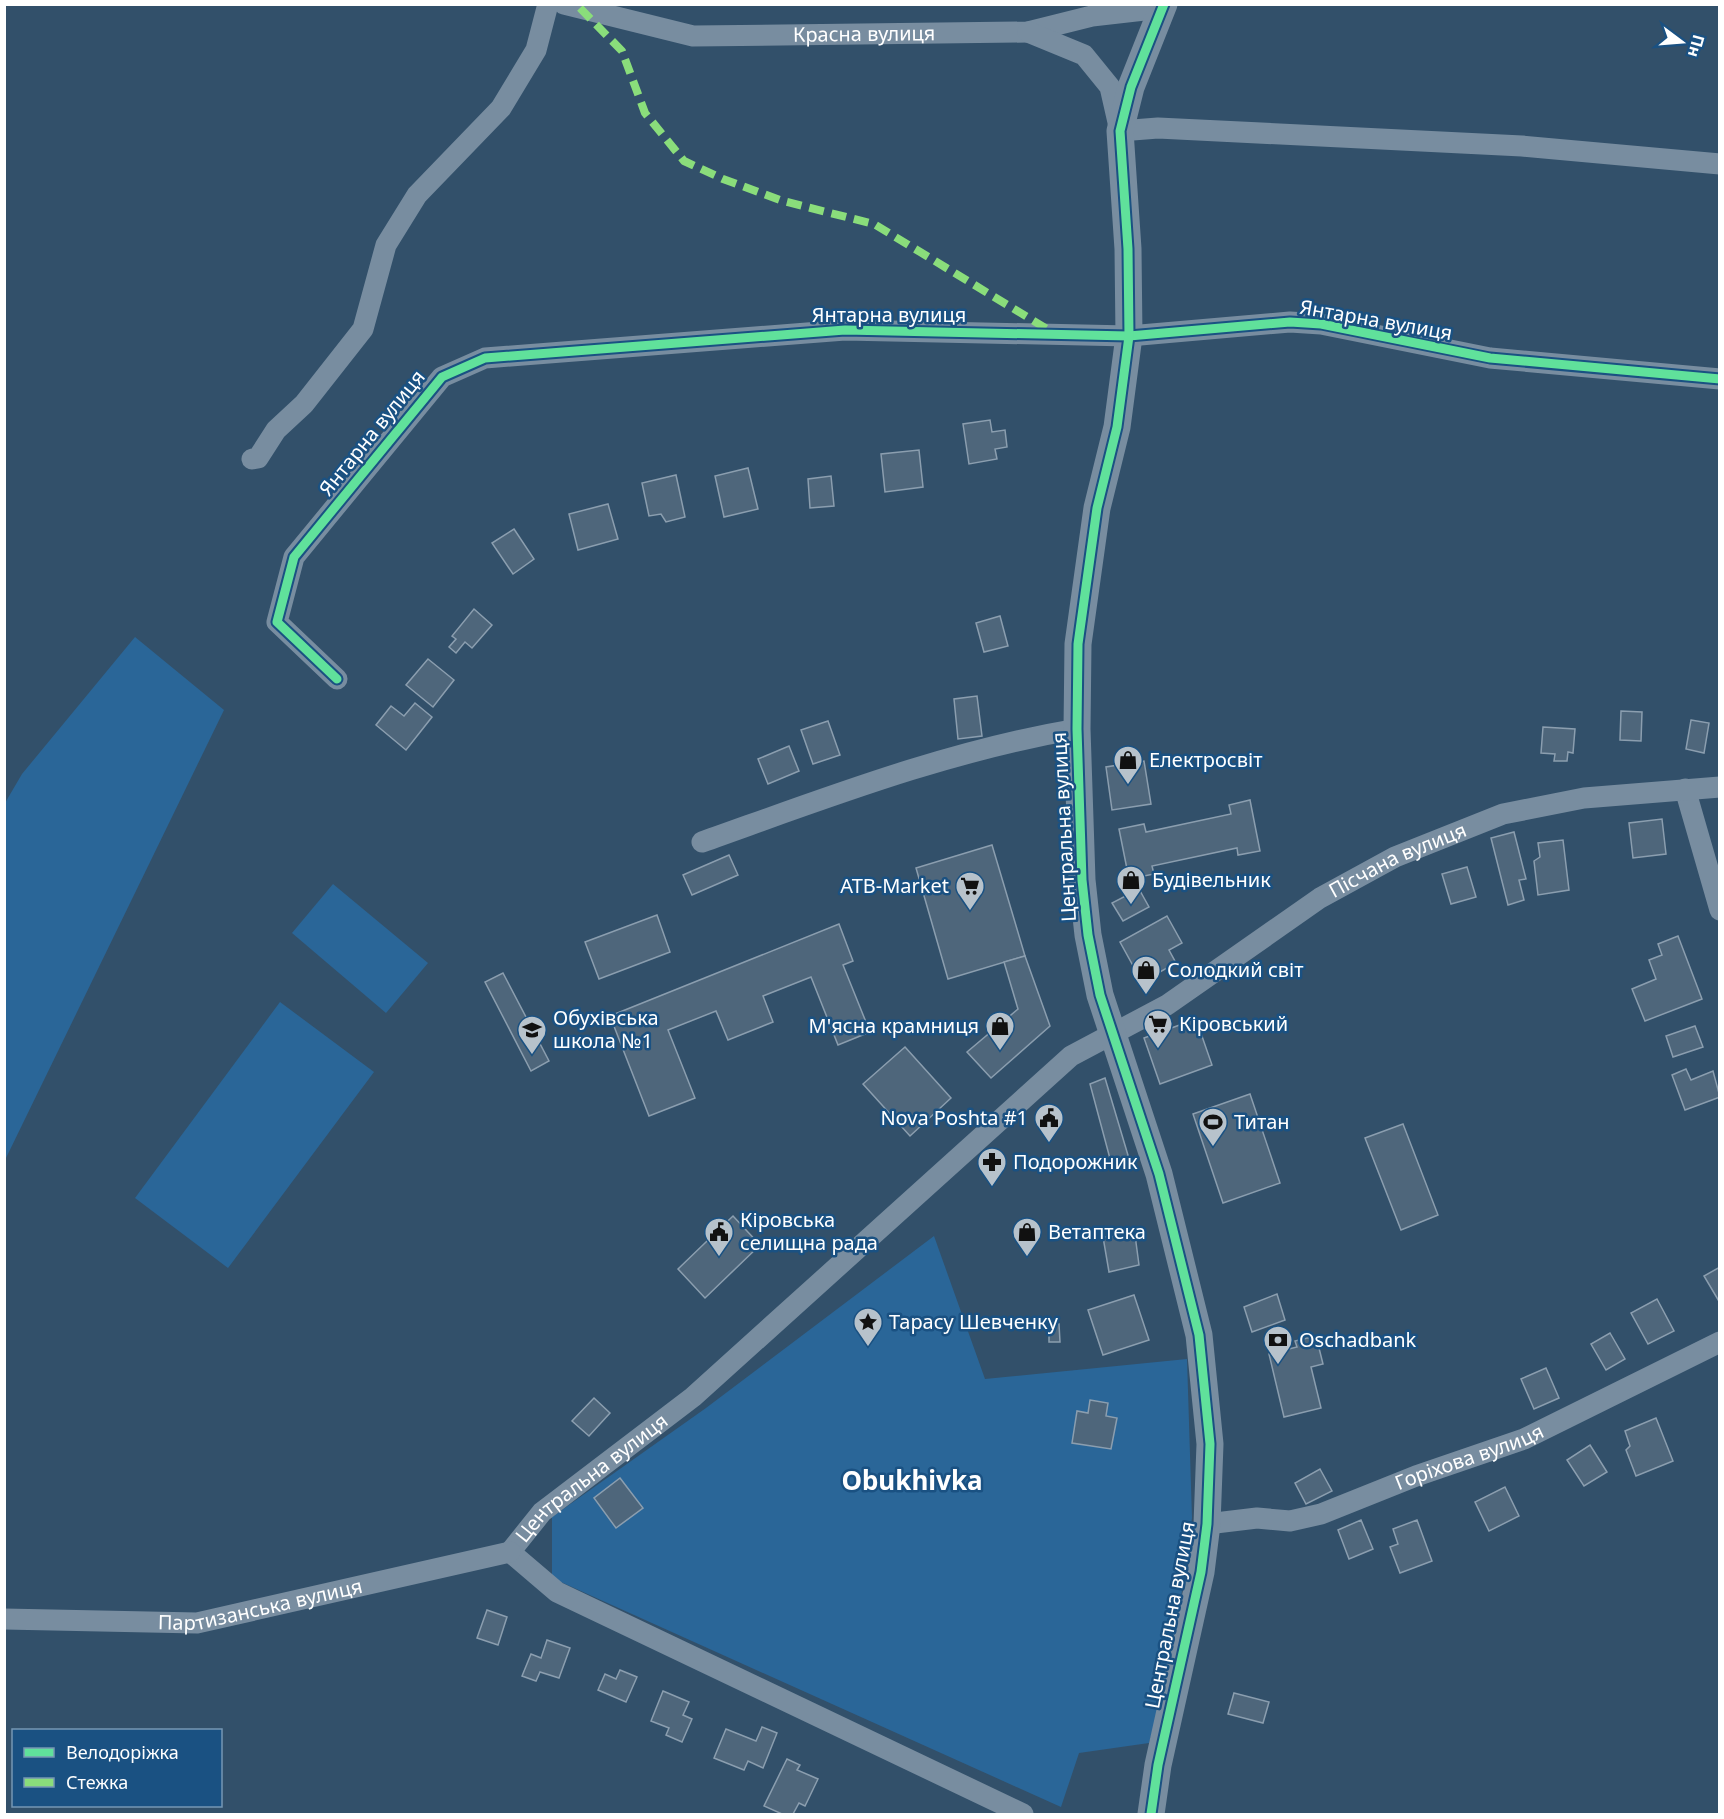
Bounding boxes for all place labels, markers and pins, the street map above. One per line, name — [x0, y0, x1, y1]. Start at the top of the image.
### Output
shop icon: Електросвіт — [1112, 744, 1144, 786]
place label: Електросвіт — [1149, 746, 1262, 773]
shop icon: Будівельник — [1115, 864, 1147, 906]
place label: Будівельник — [1152, 866, 1271, 893]
supermarket icon: ATB-Market — [954, 870, 986, 912]
place label: ATB-Market — [840, 872, 949, 899]
shop icon: Солодкий світ — [1130, 954, 1162, 996]
place label: Солодкий світ — [1167, 956, 1304, 983]
place label: Обухівська школа №1 — [553, 1004, 659, 1054]
supermarket icon: Кіровський — [1142, 1008, 1174, 1050]
shop icon: М'ясна крамниця — [984, 1010, 1016, 1052]
place label: Кіровський — [1179, 1010, 1288, 1037]
place label: М'ясна крамниця — [809, 1012, 979, 1039]
school or university icon: Обухівська школа №1 — [516, 1014, 548, 1056]
public building icon: Nova Poshta #1 — [1033, 1102, 1065, 1144]
place label: Nova Poshta #1 — [880, 1104, 1028, 1131]
sports icon: Титан — [1197, 1106, 1229, 1148]
place label: Титан — [1234, 1108, 1290, 1135]
pharmacy icon: Подорожник — [976, 1146, 1008, 1188]
place label: Подорожник — [1013, 1148, 1138, 1175]
place label: Кіровська селищна рада — [740, 1206, 878, 1256]
public building icon: Кіровська селищна рада — [703, 1216, 735, 1258]
shop icon: Ветаптека — [1011, 1216, 1043, 1258]
place label: Ветаптека — [1048, 1218, 1146, 1245]
place icon: Тарасу Шевченку — [852, 1306, 884, 1348]
place label: Тарасу Шевченку — [889, 1308, 1059, 1335]
bank icon: Oschadbank — [1262, 1324, 1294, 1366]
place label: Oschadbank — [1299, 1326, 1417, 1353]

